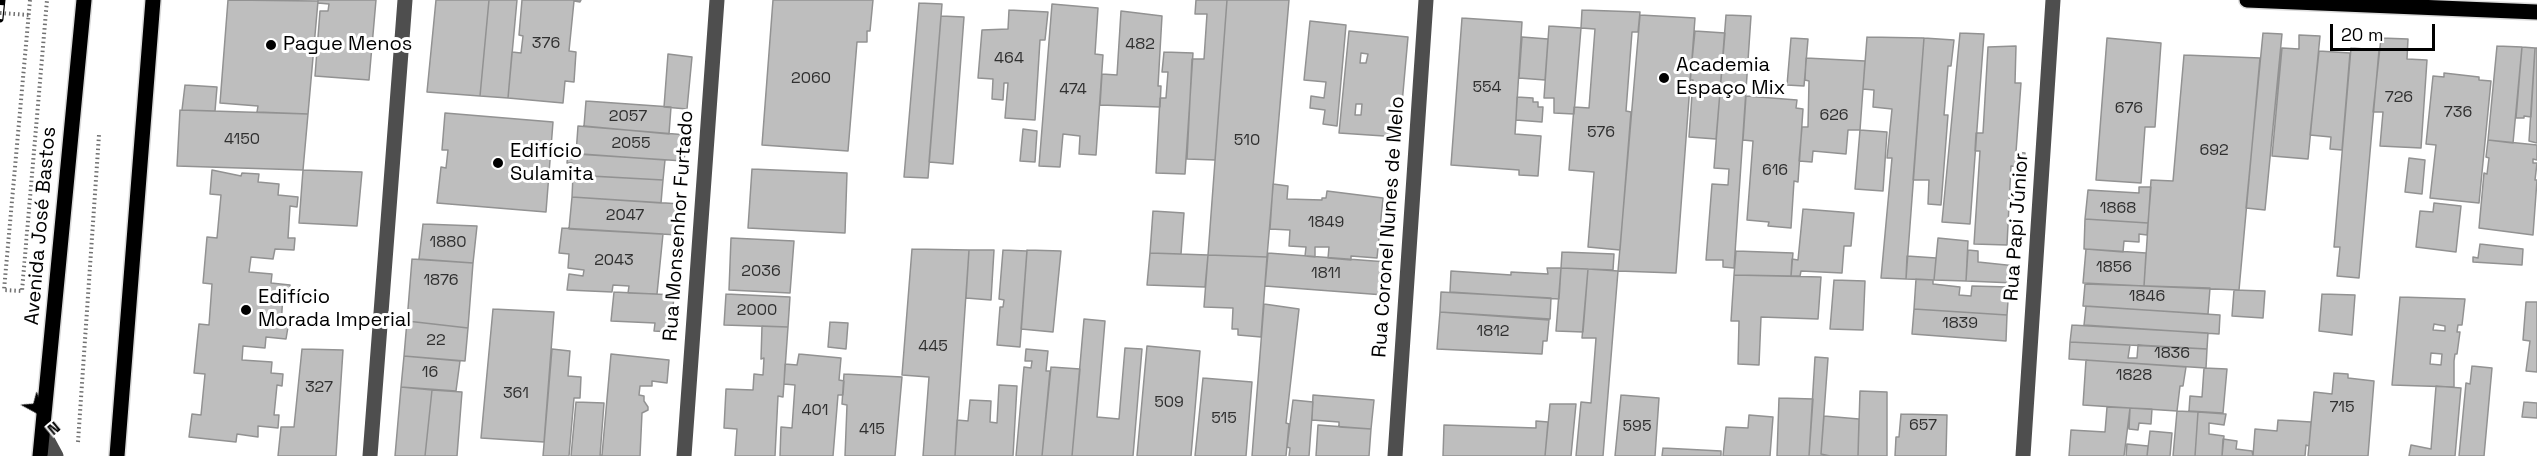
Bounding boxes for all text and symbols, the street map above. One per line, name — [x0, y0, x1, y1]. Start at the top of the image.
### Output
scale bar — [2333, 12, 2438, 50]
text: 20 m — [2341, 23, 2384, 46]
place label: Pague Menos — [283, 33, 412, 57]
house number: 376 — [532, 34, 560, 54]
house number: 482 — [1125, 35, 1155, 55]
marker: Pague Menos — [264, 38, 278, 52]
house number: 464 — [994, 49, 1024, 69]
place label: Academia Espaço Mix — [1676, 54, 1785, 101]
house number: 2060 — [791, 69, 831, 89]
marker: Academia Espaço Mix — [1657, 71, 1671, 85]
house number: 554 — [1472, 78, 1502, 98]
house number: 474 — [1059, 80, 1087, 100]
house number: 726 — [2385, 88, 2413, 108]
street label: Rua Coronel Nunes de Melo — [1368, 96, 1410, 358]
house number: 676 — [2115, 99, 2143, 119]
house number: 736 — [2444, 103, 2472, 123]
house number: 626 — [1819, 106, 1849, 126]
house number: 2057 — [609, 107, 647, 127]
street label: Rua Monsenhor Furtado — [659, 110, 699, 342]
house number: 576 — [1587, 123, 1615, 143]
street label: Avenida José Bastos — [20, 126, 62, 326]
house number: 4150 — [224, 130, 260, 150]
house number: 510 — [1234, 131, 1260, 151]
house number: 2055 — [611, 134, 651, 154]
place label: Edifício Sulamita — [510, 140, 594, 187]
house number: 692 — [2199, 141, 2229, 161]
street label: Rua Papi Júnior — [2000, 152, 2034, 302]
marker: Edifício Sulamita — [491, 156, 505, 170]
house number: 616 — [1762, 161, 1788, 181]
house number: 1868 — [2100, 199, 2136, 219]
house number: 2047 — [606, 206, 644, 226]
house number: 1849 — [1308, 213, 1344, 233]
house number: 1880 — [430, 233, 466, 253]
house number: 2043 — [594, 251, 634, 271]
house number: 1856 — [2096, 258, 2132, 278]
house number: 2036 — [741, 262, 781, 282]
house number: 1811 — [1311, 264, 1341, 284]
house number: 1876 — [423, 271, 459, 291]
place label: Edifício Morada Imperial — [258, 286, 411, 333]
house number: 1846 — [2129, 287, 2165, 307]
house number: 2000 — [737, 301, 777, 321]
marker: Edifício Morada Imperial — [239, 303, 253, 317]
house number: 1839 — [1942, 314, 1978, 334]
house number: 1812 — [1477, 322, 1509, 342]
house number: 22 — [426, 331, 446, 351]
house number: 445 — [918, 337, 948, 357]
house number: 1836 — [2154, 344, 2190, 364]
house number: 16 — [422, 363, 438, 383]
house number: 1828 — [2116, 366, 2152, 386]
house number: 327 — [305, 378, 333, 398]
north arrow — [12, 384, 72, 444]
house number: 361 — [503, 384, 529, 404]
house number: 509 — [1154, 393, 1184, 413]
house number: 715 — [2329, 398, 2355, 418]
house number: 401 — [802, 401, 828, 421]
house number: 515 — [1211, 409, 1237, 429]
house number: 657 — [1909, 416, 1937, 436]
text: N — [43, 417, 65, 440]
house number: 595 — [1623, 417, 1651, 437]
house number: 415 — [859, 420, 885, 440]

